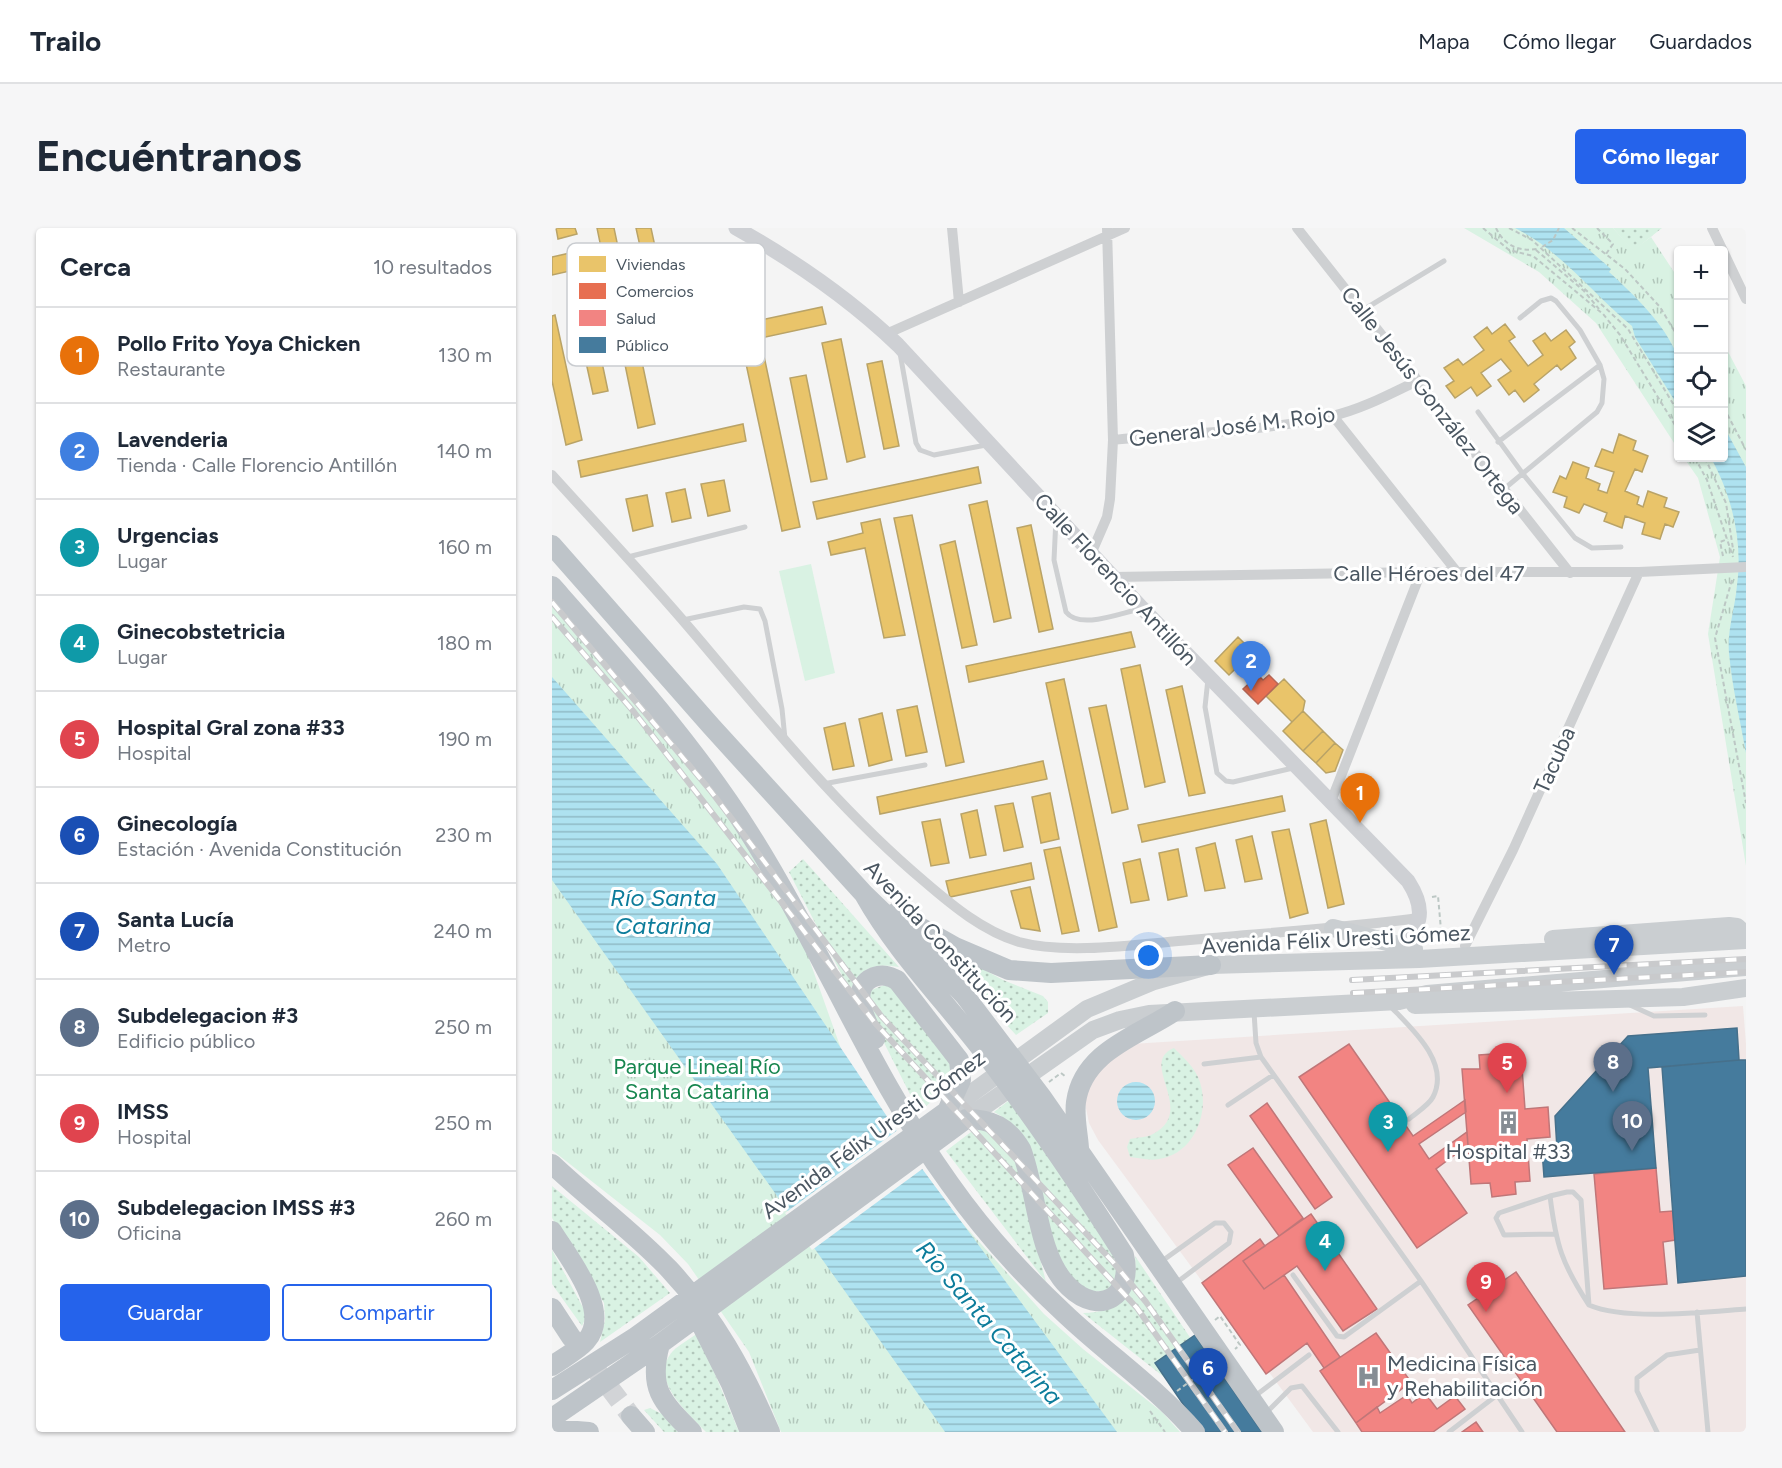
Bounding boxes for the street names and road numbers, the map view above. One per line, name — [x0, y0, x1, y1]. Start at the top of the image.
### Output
street label: Calle Jesús González Ortega — [1335, 281, 1530, 520]
street label: General José M. Rojo — [1127, 400, 1337, 453]
street label: Calle Florencio Antillón — [1029, 487, 1203, 671]
street label: Calle Héroes del 47 — [1333, 560, 1525, 587]
street label: Tacuba — [1528, 723, 1581, 798]
street label: Avenida Constitución — [858, 855, 1023, 1028]
street label: Avenida Félix Uresti Gómez — [1201, 919, 1471, 960]
street label: Avenida Félix Uresti Gómez — [756, 1044, 990, 1225]

